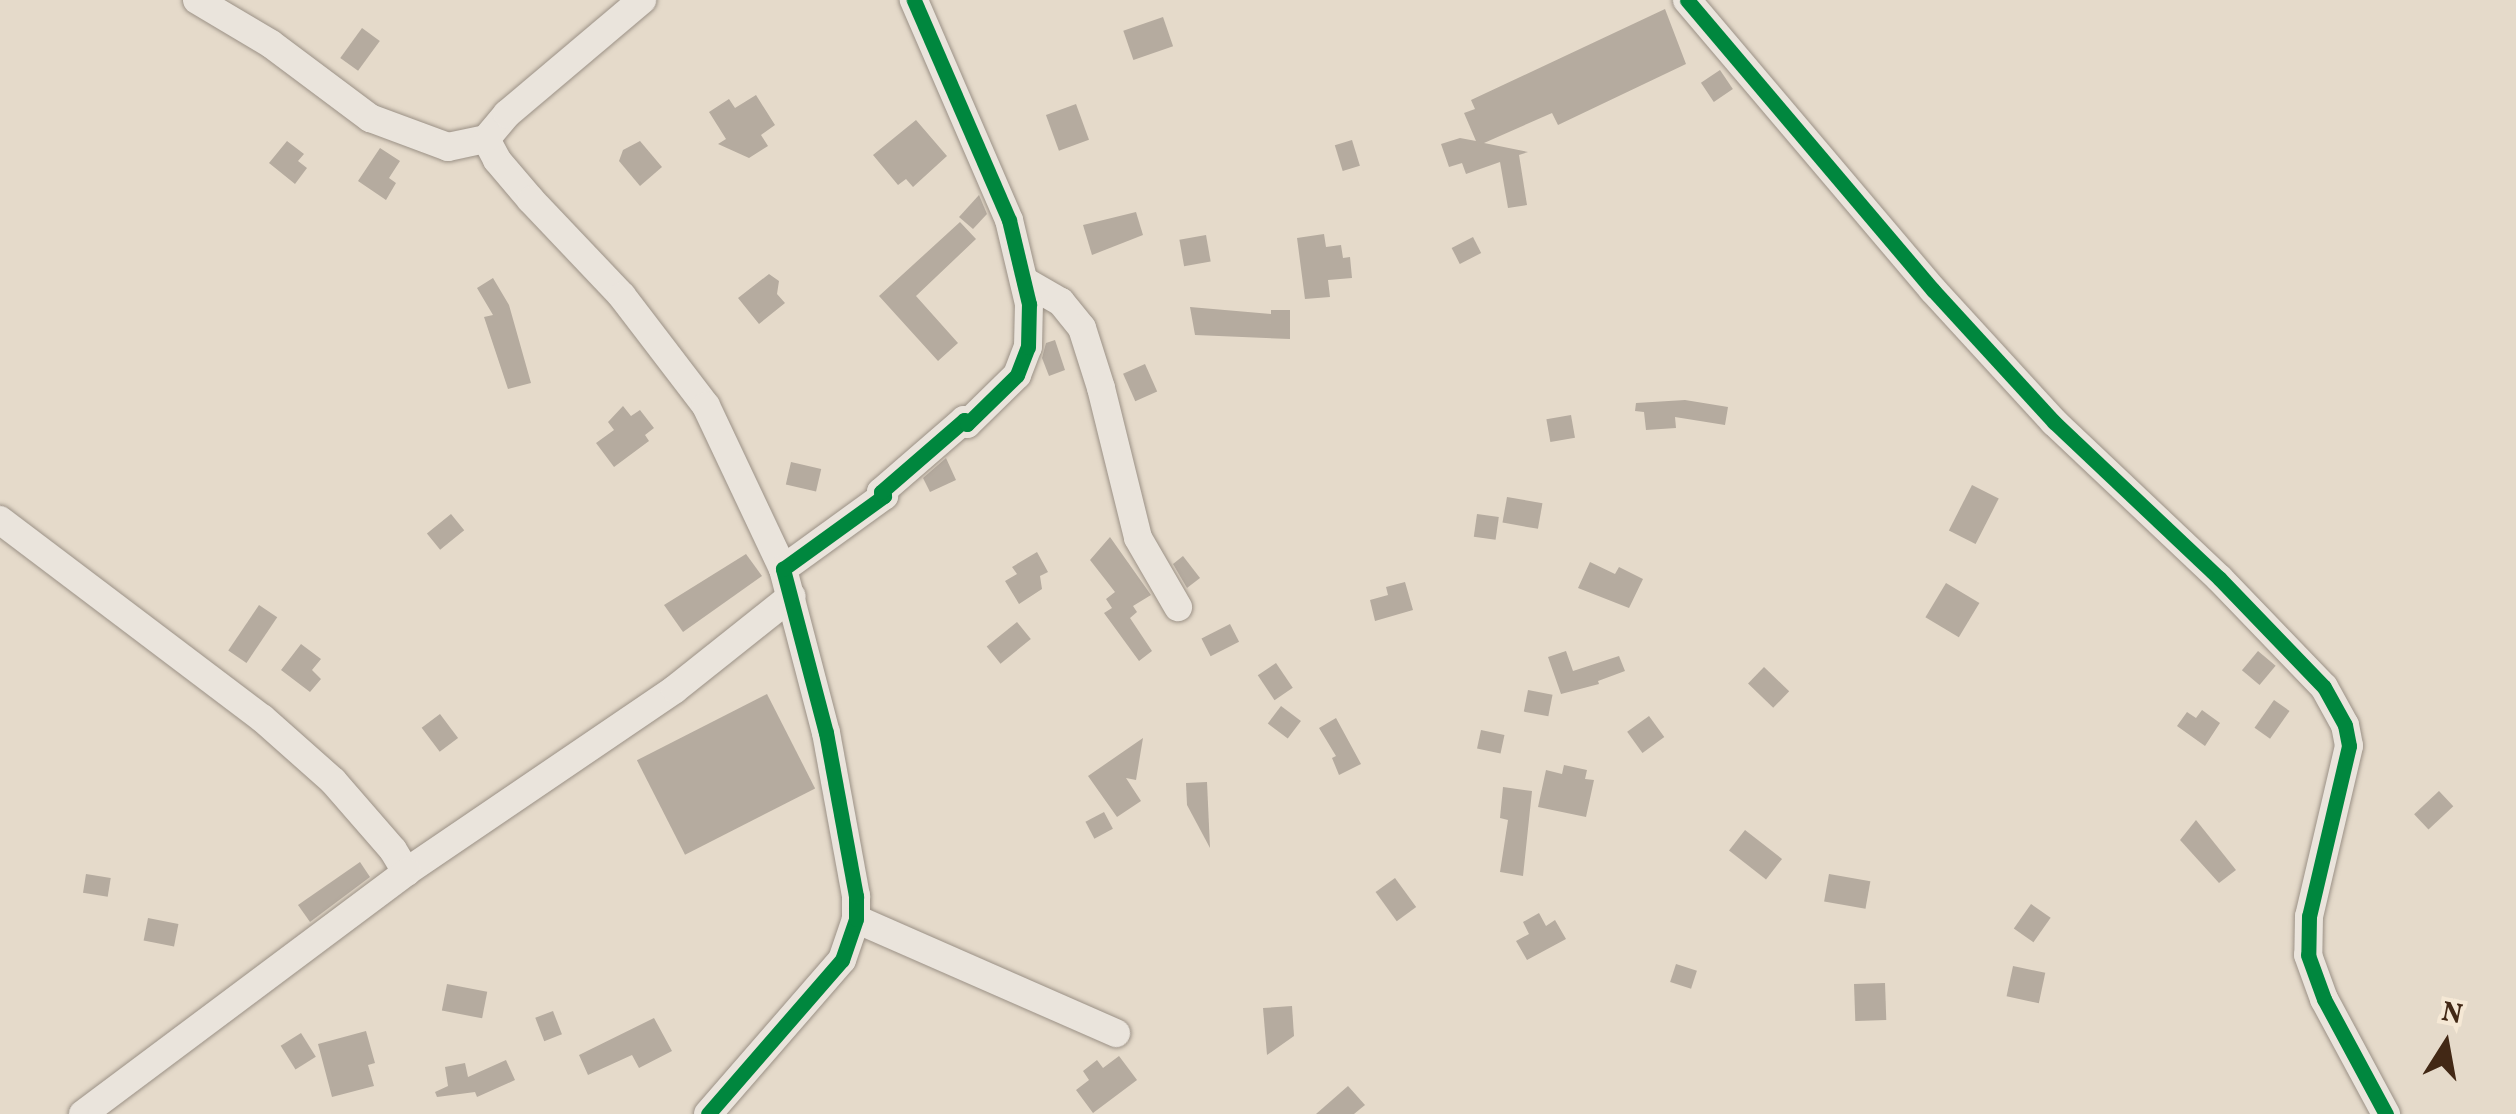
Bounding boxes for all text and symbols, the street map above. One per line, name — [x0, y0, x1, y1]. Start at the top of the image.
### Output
text: N — [2438, 993, 2466, 1035]
north arrow — [2396, 994, 2496, 1094]

